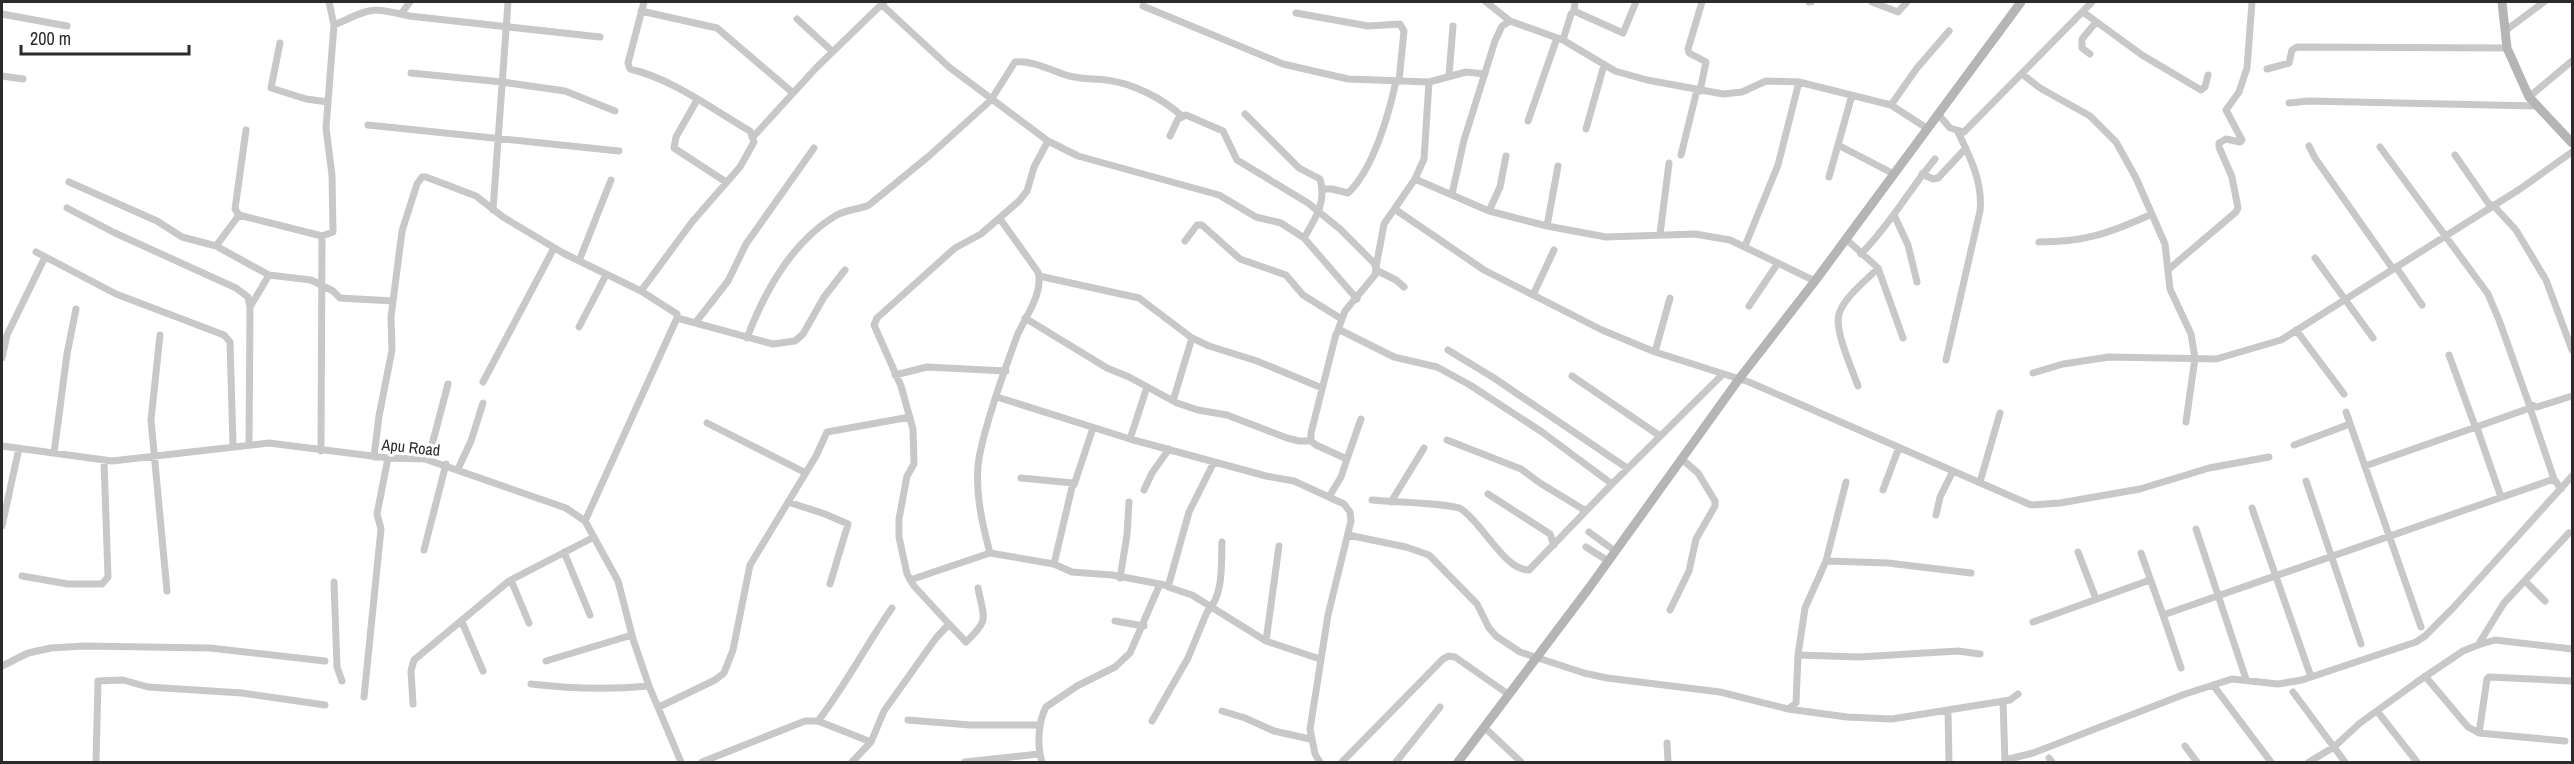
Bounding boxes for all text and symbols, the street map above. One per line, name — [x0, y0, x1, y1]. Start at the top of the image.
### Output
scale bar — [21, 18, 189, 56]
text: 200 m — [30, 26, 71, 51]
street label: Apu Road — [380, 433, 441, 461]

